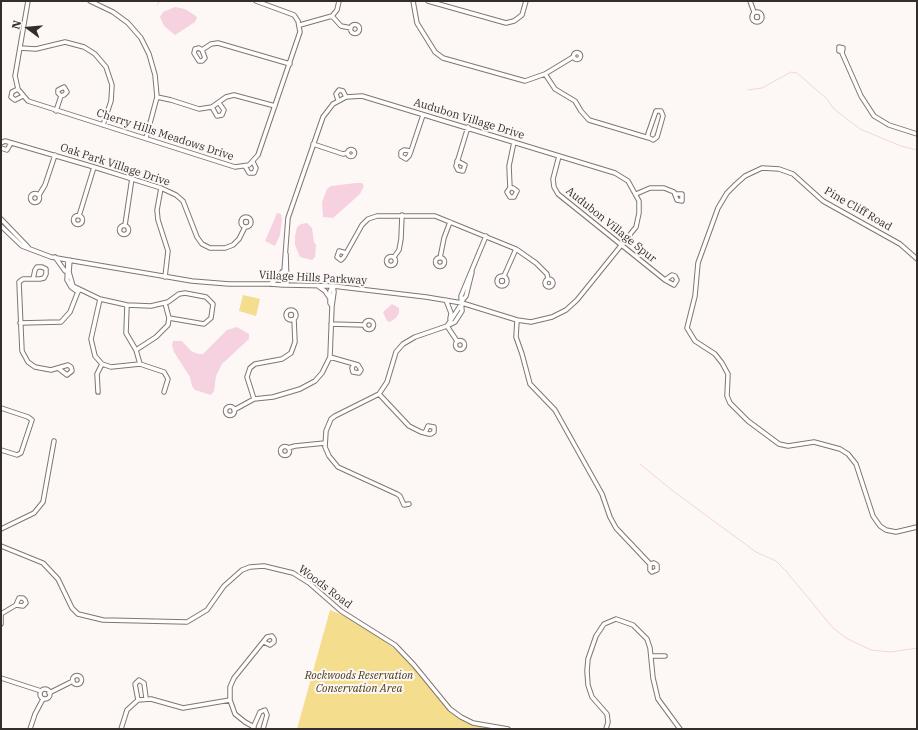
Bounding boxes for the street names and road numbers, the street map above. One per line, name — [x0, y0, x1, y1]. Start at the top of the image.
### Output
street label: Audubon Village Drive — [412, 96, 526, 142]
street label: Cherry Hills Meadows Drive — [95, 107, 235, 163]
street label: Oak Park Village Drive — [58, 141, 172, 189]
street label: Pine Cliff Road — [822, 184, 894, 234]
street label: Audubon Village Spur — [563, 185, 659, 265]
street label: Village Hills Parkway — [259, 269, 367, 287]
street label: Woods Road — [296, 563, 354, 611]

